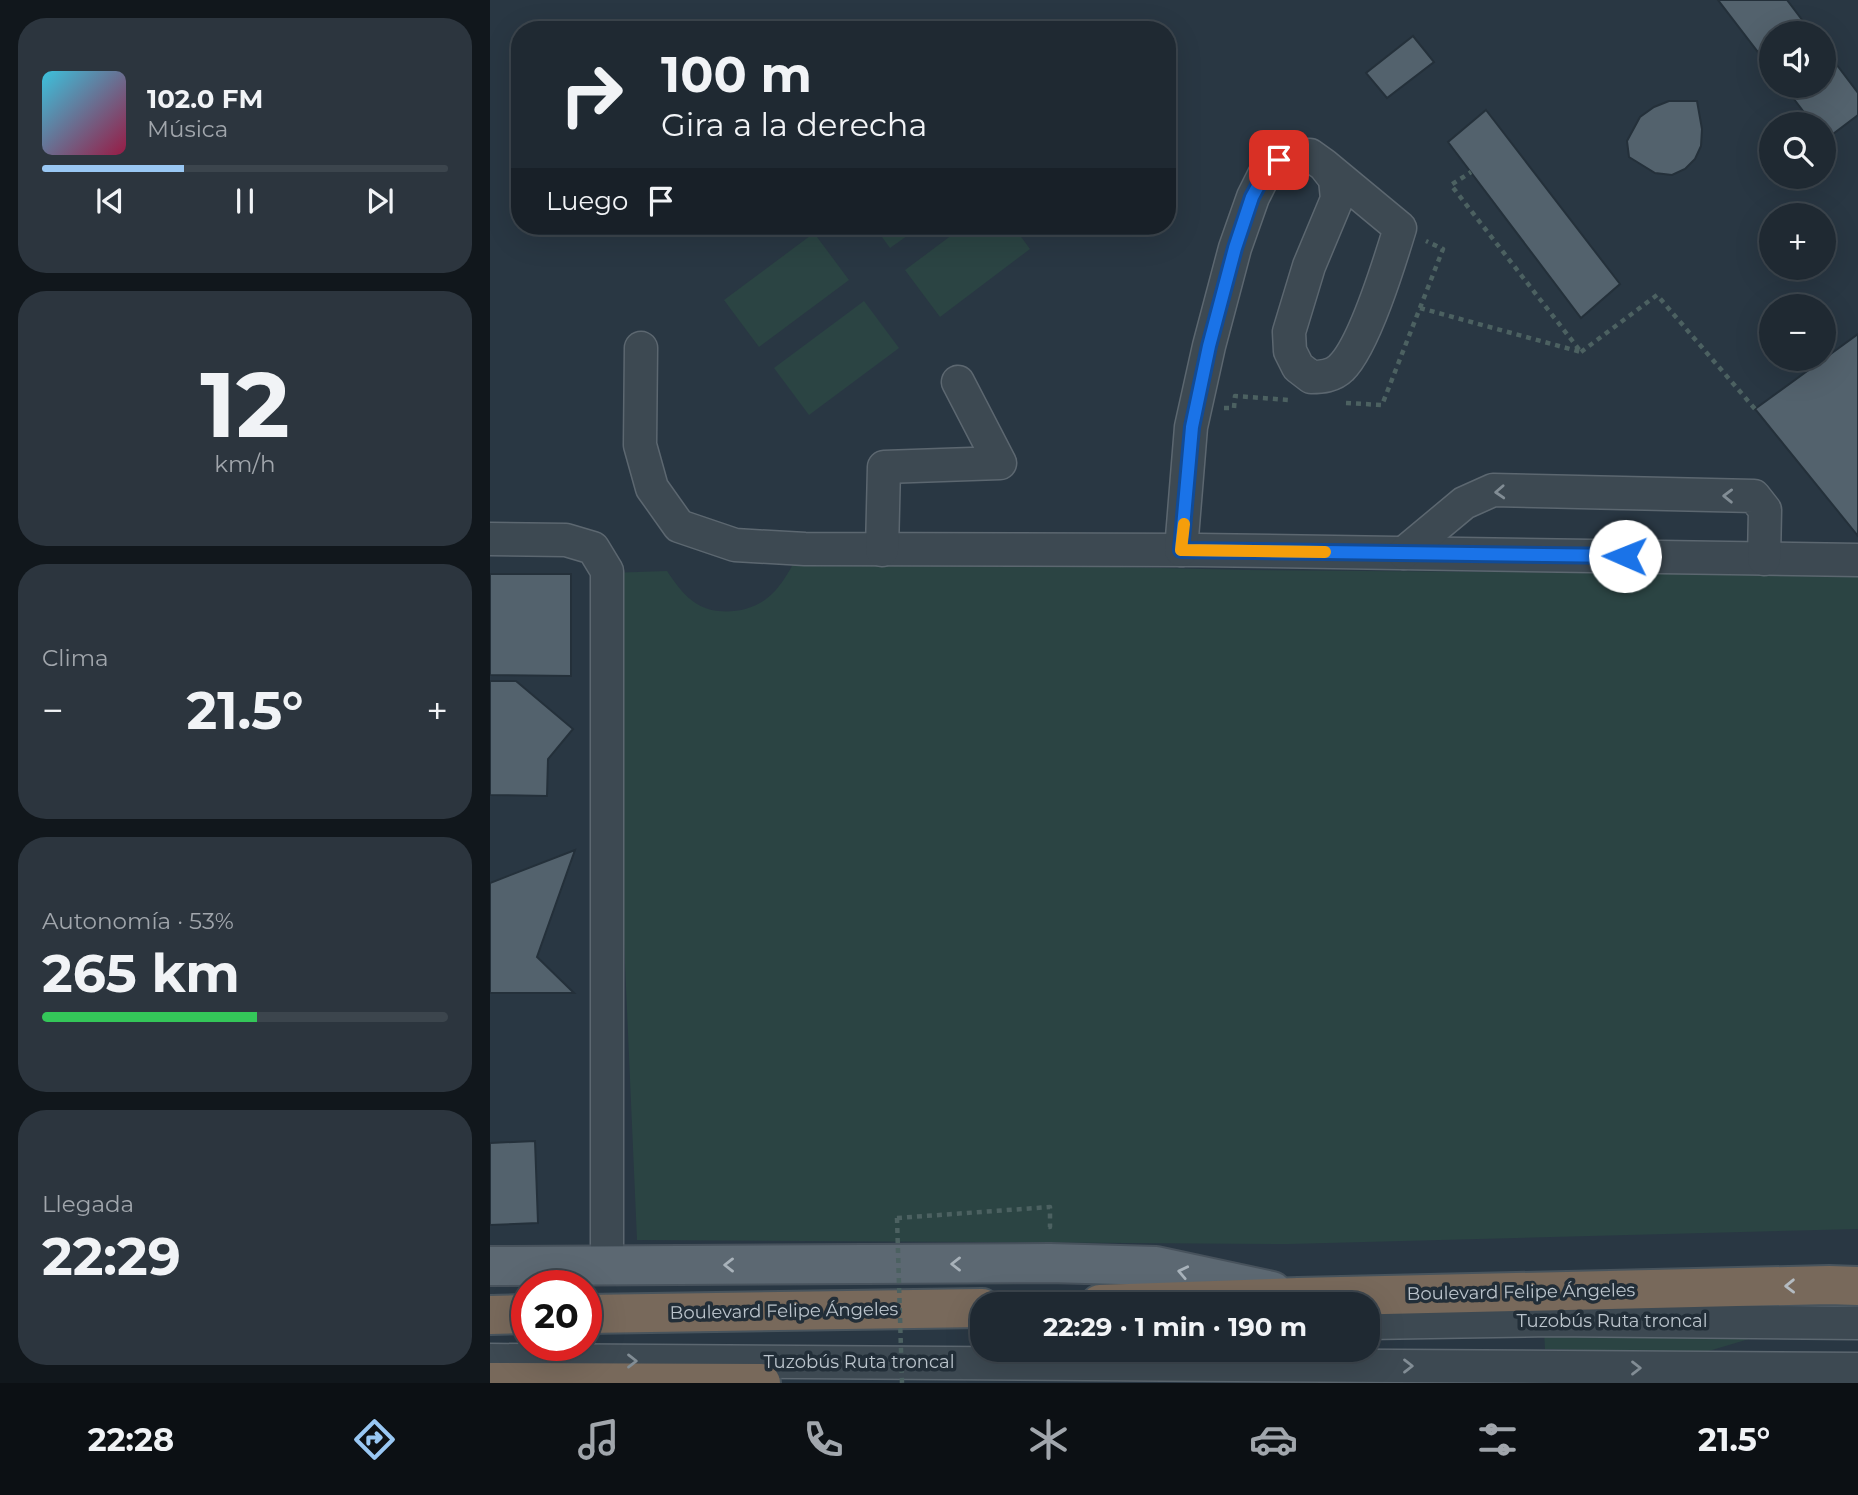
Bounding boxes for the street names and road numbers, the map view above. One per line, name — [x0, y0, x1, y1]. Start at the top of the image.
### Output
street label: Boulevard Felipe Ángeles — [1407, 1279, 1636, 1305]
street label: Boulevard Felipe Ángeles — [670, 1298, 899, 1324]
street label: Tuzobús Ruta troncal — [1516, 1310, 1708, 1332]
street label: Tuzobús Ruta troncal — [763, 1351, 955, 1373]

